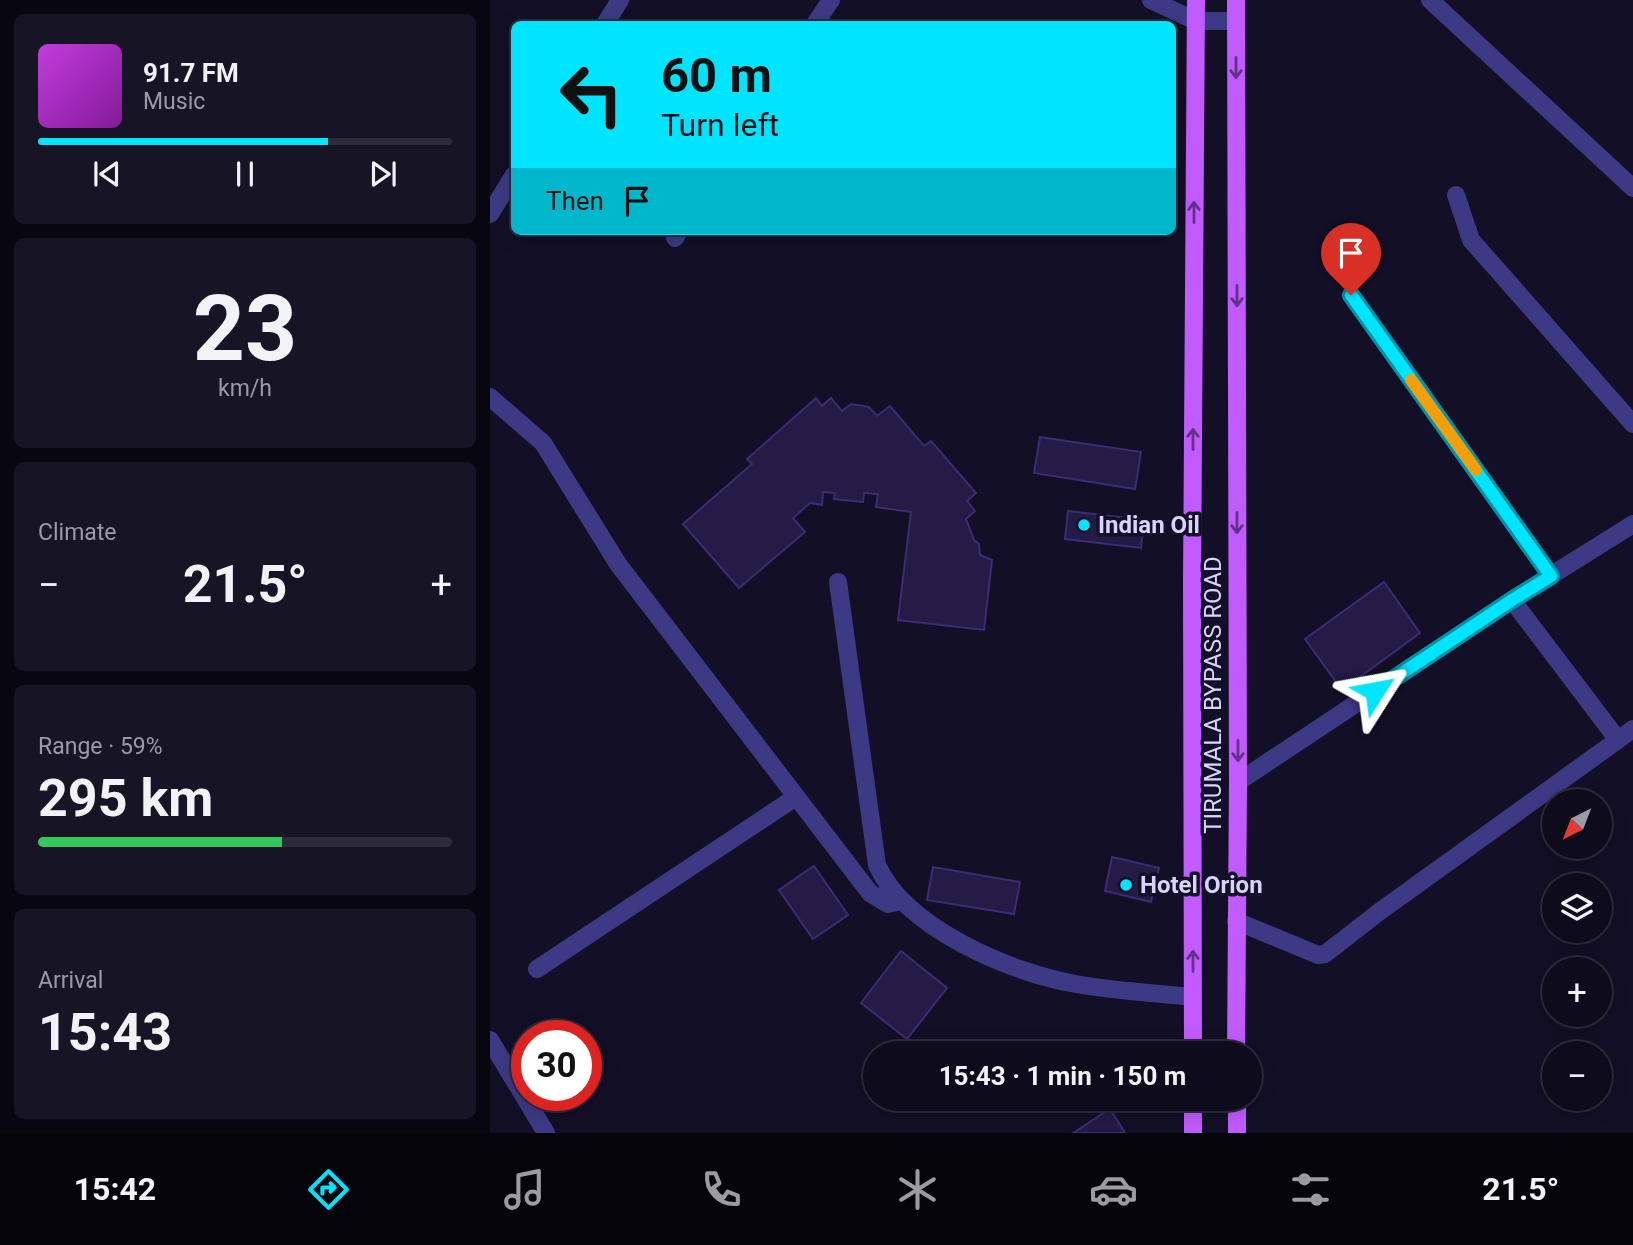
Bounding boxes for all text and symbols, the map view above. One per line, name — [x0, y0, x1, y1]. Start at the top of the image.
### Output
text: 60 m — [661, 47, 772, 104]
icon: left — [546, 49, 637, 140]
one-way arrow — [1229, 56, 1243, 79]
text: 91.7 FM — [143, 58, 239, 88]
text: Music — [143, 88, 205, 115]
text: Turn left — [661, 106, 779, 144]
icon: previous — [88, 155, 126, 193]
icon: pause — [226, 155, 264, 193]
icon: next — [364, 155, 402, 193]
icon: arrive — [618, 182, 656, 220]
text: Then — [546, 186, 604, 216]
one-way arrow — [1188, 201, 1201, 224]
pin — [1321, 223, 1381, 295]
icon: arrive — [1332, 234, 1370, 272]
text: 23 — [193, 276, 297, 382]
one-way arrow — [1230, 284, 1244, 307]
text: km/h — [218, 375, 272, 402]
one-way arrow — [1186, 428, 1200, 451]
place label: Indian Oil — [1098, 511, 1200, 539]
one-way arrow — [1230, 511, 1244, 534]
marker: Indian Oil — [1076, 517, 1092, 533]
text: Climate — [38, 519, 117, 546]
text: 21.5° — [183, 554, 308, 615]
street label: TIRUMALA BYPASS ROAD — [1199, 556, 1227, 834]
text: − — [38, 563, 60, 607]
text: + — [430, 563, 452, 607]
position arrow — [1338, 654, 1412, 728]
text: Range · 59% — [38, 733, 163, 760]
one-way arrow — [1231, 739, 1245, 762]
text: 295 km — [38, 768, 213, 829]
north arrow — [1542, 789, 1612, 859]
map controls — [1542, 789, 1612, 1111]
place label: Hotel Orion — [1140, 871, 1263, 899]
button: layers — [1542, 873, 1612, 943]
marker: Hotel Orion — [1118, 877, 1134, 893]
one-way arrow — [1186, 950, 1200, 973]
button: + — [1542, 957, 1612, 1027]
text: Arrival — [38, 967, 103, 994]
text: 15:43 — [38, 1002, 172, 1063]
speed limit sign: 30 — [511, 1020, 602, 1111]
button: − — [1542, 1041, 1612, 1111]
text: 15:43 · 1 min · 150 m — [939, 1061, 1186, 1091]
icon: directions — [304, 1165, 353, 1214]
icon: music — [500, 1165, 549, 1214]
icon: phone — [697, 1165, 746, 1214]
icon: climate — [893, 1165, 942, 1214]
icon: car — [1089, 1165, 1138, 1214]
icon: filters — [1286, 1165, 1335, 1214]
text: 15:42 — [74, 1170, 156, 1208]
text: 21.5° — [1482, 1170, 1559, 1208]

